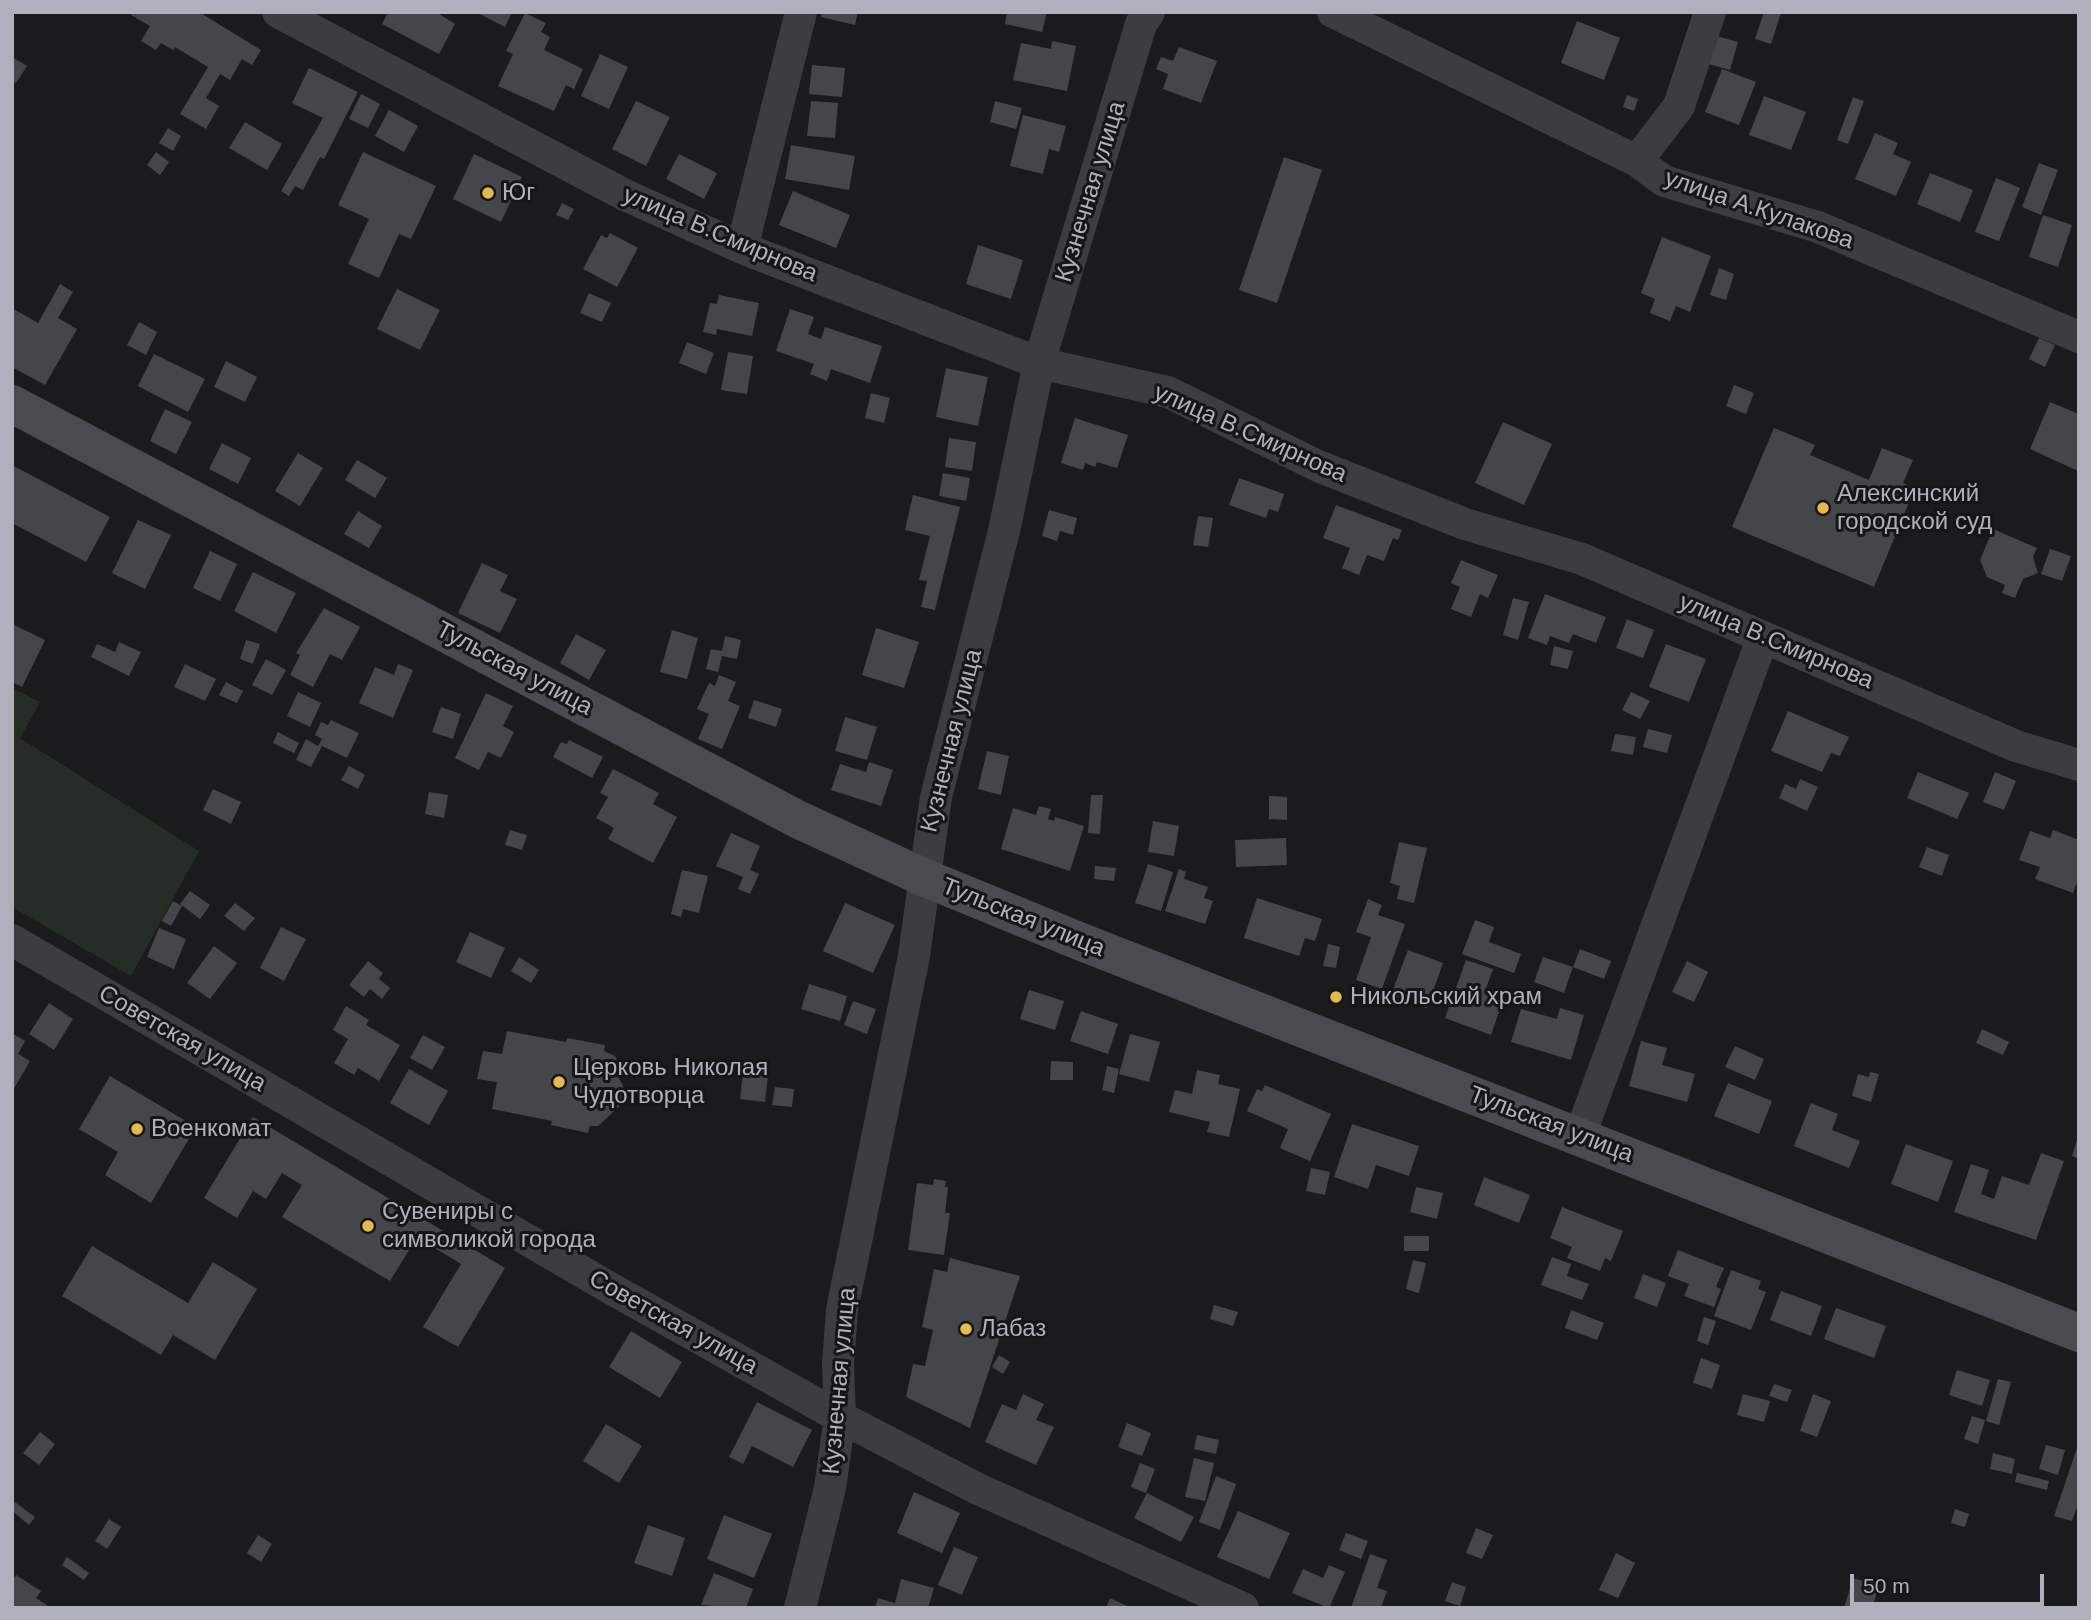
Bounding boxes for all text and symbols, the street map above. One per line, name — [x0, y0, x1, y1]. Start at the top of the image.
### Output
street label: Кузнечная улица — [1050, 98, 1132, 286]
street label: улица А.Кулакова — [1661, 164, 1857, 256]
place label: Юг — [502, 179, 535, 207]
street label: улица В.Смирнова — [618, 181, 822, 289]
marker: Юг — [480, 185, 496, 201]
street label: улица В.Смирнова — [1149, 378, 1351, 490]
place label: Алексинский городской суд — [1837, 480, 1992, 536]
marker: Алексинский городской суд — [1815, 500, 1831, 516]
street label: улица В.Смирнова — [1674, 588, 1878, 696]
street label: Тульская улица — [431, 616, 597, 722]
street label: Кузнечная улица — [915, 647, 989, 835]
street label: Тульская улица — [937, 872, 1109, 964]
street label: Советская улица — [93, 979, 271, 1099]
place label: Никольский храм — [1350, 983, 1542, 1011]
marker: Никольский храм — [1328, 989, 1344, 1005]
place label: Церковь Николая Чудотворца — [573, 1054, 768, 1110]
marker: Церковь Николая Чудотворца — [551, 1074, 567, 1090]
street label: Тульская улица — [1465, 1081, 1637, 1169]
place label: Военкомат — [151, 1115, 271, 1143]
marker: Военкомат — [129, 1121, 145, 1137]
place label: Сувениры с символикой города — [382, 1198, 596, 1254]
marker: Сувениры с символикой города — [360, 1218, 376, 1234]
street label: Советская улица — [584, 1265, 762, 1381]
street label: Кузнечная улица — [817, 1286, 863, 1476]
place label: Лабаз — [980, 1315, 1046, 1343]
marker: Лабаз — [958, 1321, 974, 1337]
scale bar — [1853, 1560, 2047, 1604]
text: 50 m — [1863, 1574, 1910, 1597]

